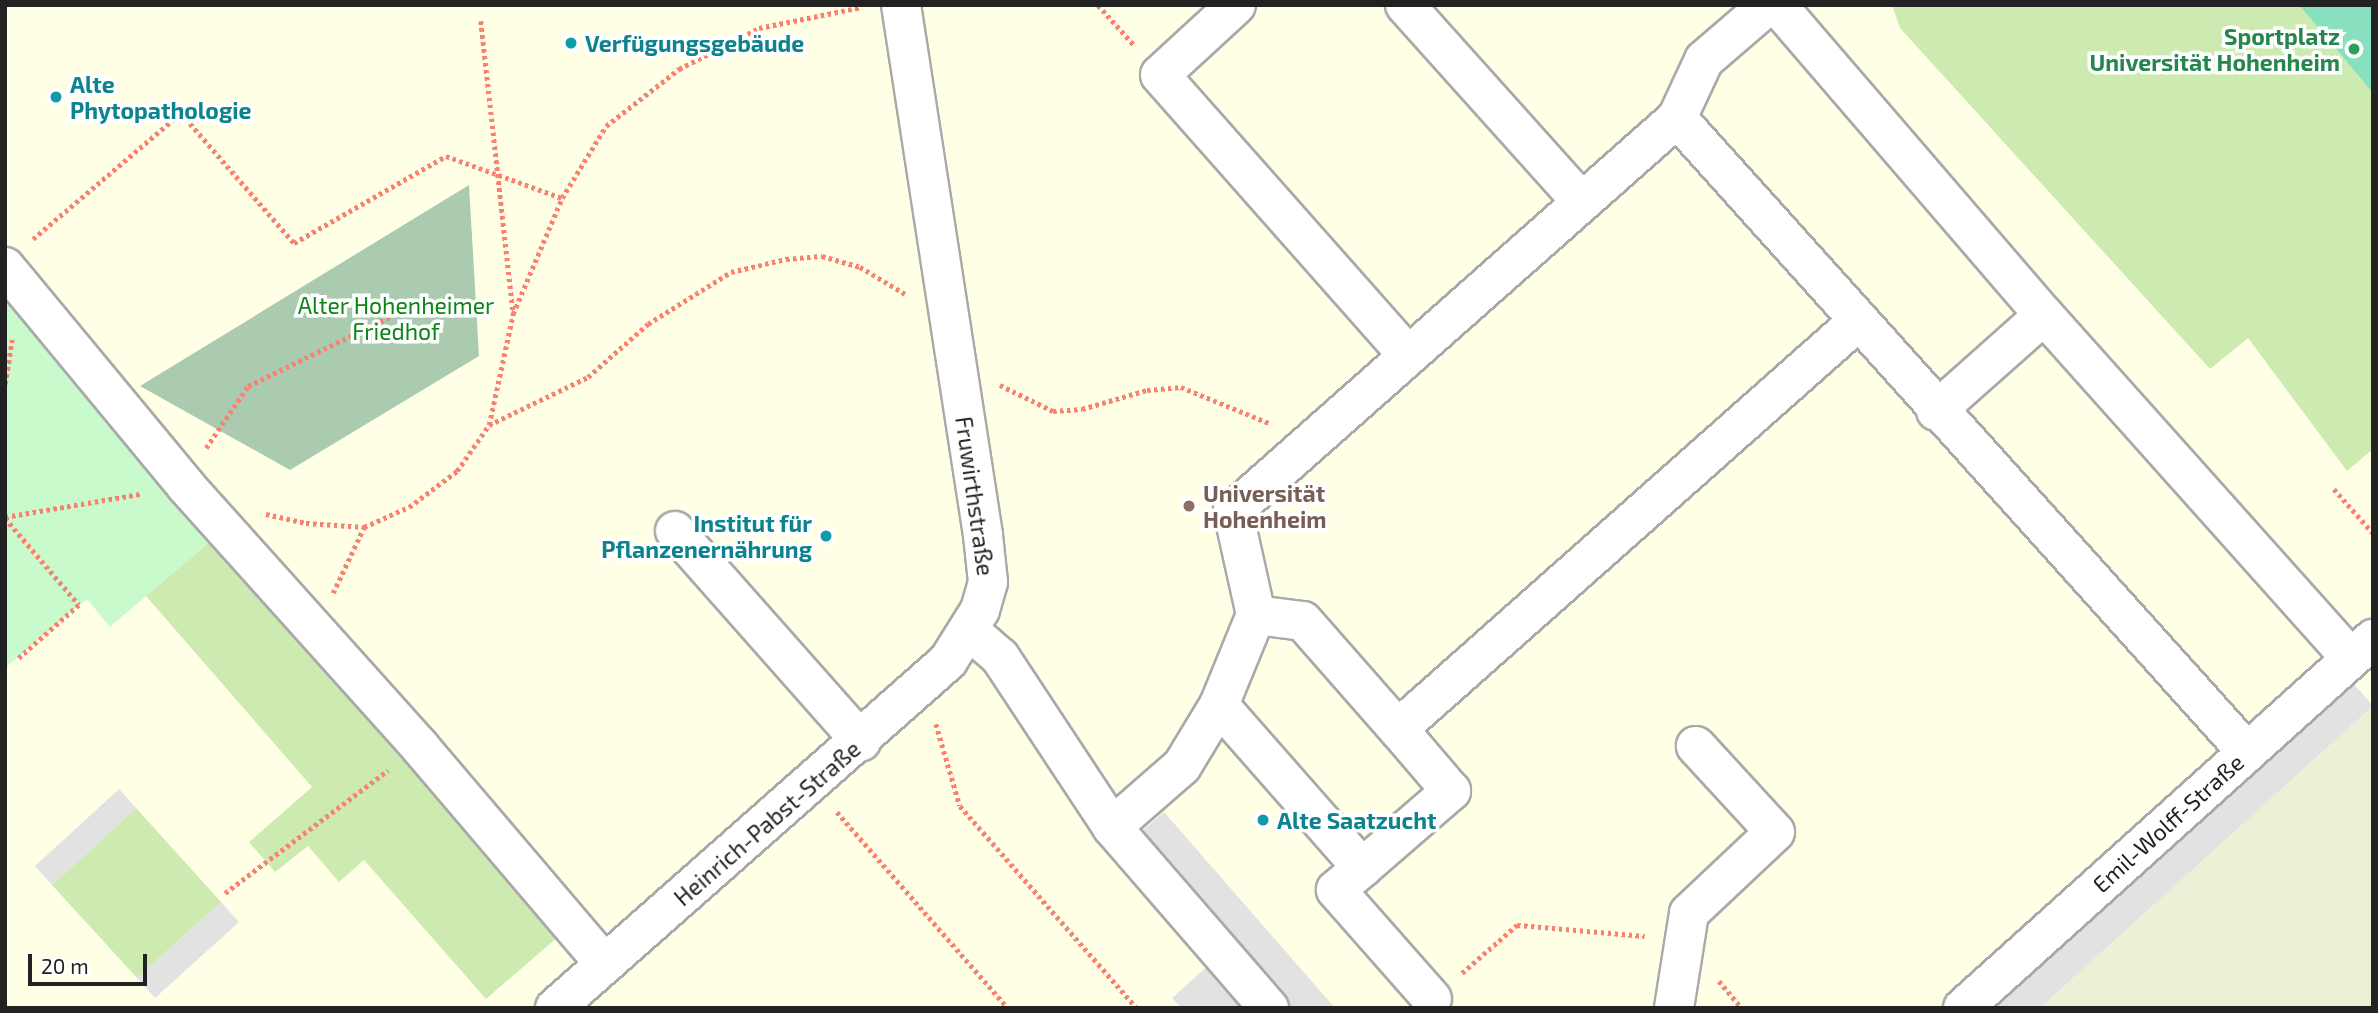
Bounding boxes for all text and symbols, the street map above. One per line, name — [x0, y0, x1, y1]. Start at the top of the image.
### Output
place label: Sportplatz Universität Hohenheim — [2089, 22, 2340, 76]
place label: Verfügungsgebäude — [585, 29, 804, 57]
marker: Verfügungsgebäude — [563, 35, 579, 51]
marker: Sportplatz Universität Hohenheim — [2346, 41, 2362, 57]
place label: Alte Phytopathologie — [70, 70, 252, 124]
marker: Alte Phytopathologie — [48, 89, 64, 105]
park label: Alter Hohenheimer Friedhof — [297, 291, 495, 345]
street label: Fruwirthstraße — [950, 415, 1000, 577]
place label: Universität Hohenheim — [1203, 479, 1326, 533]
marker: Universität Hohenheim — [1181, 498, 1197, 514]
place label: Institut für Pflanzenernährung — [601, 509, 812, 563]
marker: Institut für Pflanzenernährung — [818, 528, 834, 544]
street label: Heinrich-Pabst-Straße — [668, 735, 866, 911]
street label: Emil-Wolff-Straße — [2087, 748, 2249, 898]
place label: Alte Saatzucht — [1277, 806, 1436, 834]
marker: Alte Saatzucht — [1255, 812, 1271, 828]
scale bar — [32, 940, 150, 984]
text: 20 m — [41, 953, 89, 978]

